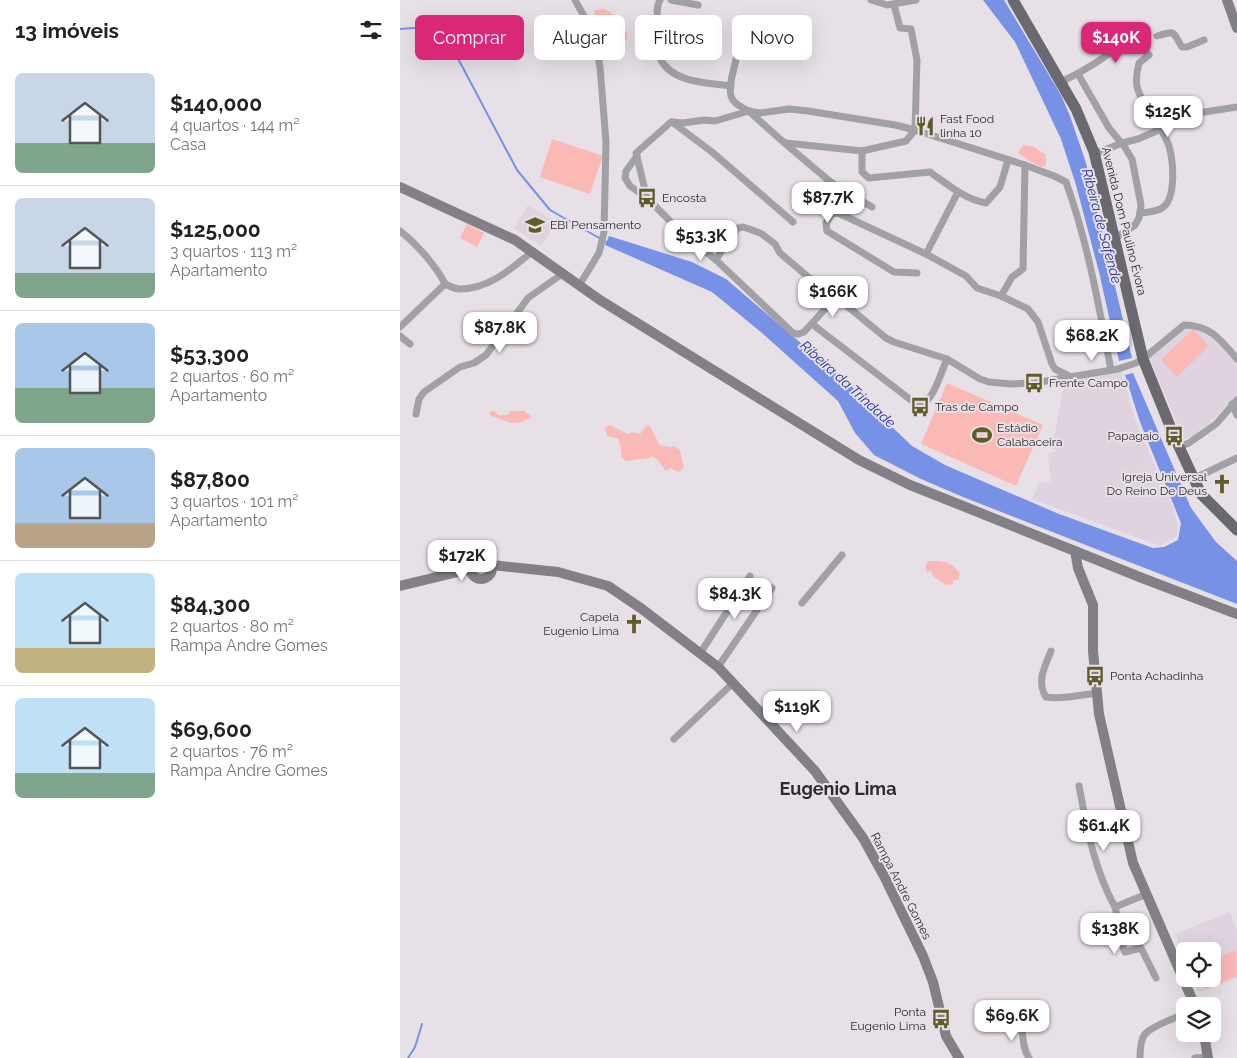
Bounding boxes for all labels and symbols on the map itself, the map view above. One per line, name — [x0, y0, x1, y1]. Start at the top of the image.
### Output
pin: $140K — [1081, 22, 1151, 64]
pin: $125K — [1133, 96, 1203, 138]
place label: Fast Food linha 10 — [940, 112, 994, 140]
restaurant icon: Fast Food linha 10 — [914, 115, 936, 137]
street label: Avenida Dom Paulino Évora — [1099, 145, 1149, 297]
water label: Ribeira de Safende — [1079, 167, 1125, 286]
pin: $87.7K — [787, 182, 869, 224]
bus stop icon: Encosta — [636, 187, 658, 209]
place label: Encosta — [662, 191, 706, 205]
school or university icon: EBI Pensamento — [524, 214, 546, 236]
place label: EBI Pensamento — [550, 218, 641, 232]
pin: $53.3K — [660, 220, 742, 262]
pin: $166K — [798, 276, 868, 318]
pin: $87.8K — [459, 312, 541, 354]
pin: $68.2K — [1051, 320, 1133, 362]
water label: Ribeira da Trindade — [797, 337, 899, 431]
bus stop icon: Frente Campo — [1023, 372, 1045, 394]
place label: Frente Campo — [1049, 376, 1128, 390]
bus stop icon: Tras de Campo — [909, 396, 931, 418]
place label: Tras de Campo — [935, 400, 1019, 414]
place label: Estádio Calabaceira — [997, 421, 1062, 449]
sports icon: Estádio Calabaceira — [971, 424, 993, 446]
bus stop icon: Papagaio — [1163, 425, 1185, 447]
place label: Papagaio — [1107, 429, 1159, 443]
place label: Igreja Universal Do Reino De Deus — [1106, 470, 1208, 498]
church icon: Igreja Universal Do Reino De Deus — [1211, 473, 1233, 495]
pin: $172K — [427, 540, 497, 582]
pin: $84.3K — [694, 578, 776, 620]
place label: Capela Eugenio Lima — [543, 610, 619, 638]
church icon: Capela Eugenio Lima — [623, 613, 645, 635]
bus stop icon: Ponta Achadinha — [1084, 665, 1106, 687]
place label: Ponta Achadinha — [1110, 669, 1203, 683]
pin: $119K — [762, 690, 832, 733]
district label: Eugenio Lima — [780, 778, 896, 799]
pin: $61.4K — [1063, 810, 1145, 852]
street label: Rampa Andre Gomes — [868, 830, 934, 942]
pin: $138K — [1080, 912, 1150, 955]
pin: $69.6K — [971, 1000, 1053, 1042]
place label: Ponta Eugenio Lima — [850, 1005, 926, 1033]
bus stop icon: Ponta Eugenio Lima — [930, 1008, 952, 1030]

